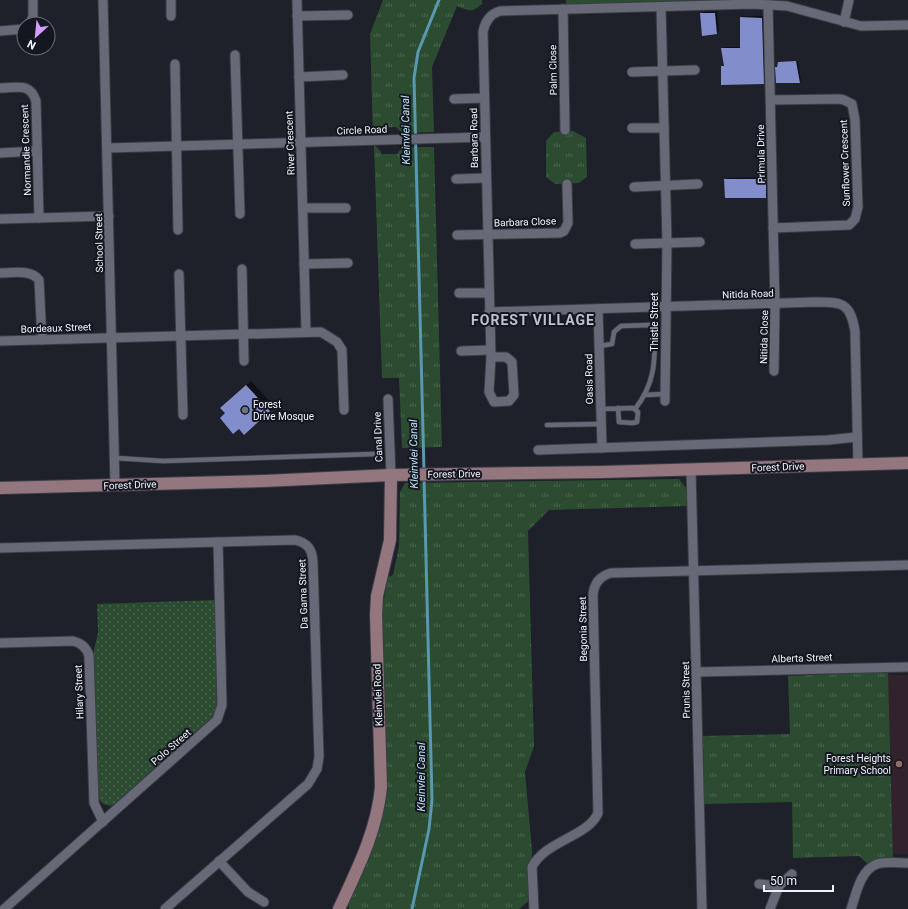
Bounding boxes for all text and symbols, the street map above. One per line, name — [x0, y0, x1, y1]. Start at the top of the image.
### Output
north arrow — [16, 16, 56, 56]
text: N — [25, 37, 38, 52]
street label: Palm Close — [547, 45, 559, 95]
water label: Kleinvlei Canal — [399, 95, 413, 165]
street label: Normandie Crescent — [19, 104, 33, 196]
street label: Barbara Road — [468, 108, 480, 168]
street label: River Crescent — [283, 111, 297, 175]
street label: Sunflower Crescent — [838, 120, 852, 206]
street label: Circle Road — [337, 124, 387, 136]
street label: Primula Drive — [755, 124, 767, 184]
street label: School Street — [93, 213, 105, 273]
street label: Barbara Close — [494, 215, 556, 229]
street label: Nitida Road — [722, 288, 774, 300]
street label: Thistle Street — [649, 293, 660, 351]
street label: Nitida Close — [758, 310, 770, 364]
district label: FOREST VILLAGE — [471, 312, 595, 328]
street label: Bordeaux Street — [20, 321, 92, 335]
street label: Oasis Road — [583, 354, 595, 404]
place label: Forest Drive Mosque — [253, 399, 314, 422]
marker: Forest Drive Mosque — [240, 405, 250, 415]
street label: Canal Drive — [372, 412, 384, 462]
water label: Kleinvlei Canal — [407, 419, 421, 489]
street label: Forest Drive — [751, 461, 805, 473]
street label: Forest Drive — [427, 468, 481, 480]
street label: Forest Drive — [103, 479, 157, 491]
street label: Da Gama Street — [296, 559, 310, 629]
street label: Begonia Street — [577, 596, 589, 662]
street label: Alberta Street — [771, 651, 833, 665]
street label: Prunis Street — [680, 661, 692, 719]
street label: Kleinvlei Road — [371, 664, 385, 726]
street label: Hilary Street — [73, 665, 85, 719]
street label: Polo Street — [149, 727, 193, 767]
water label: Kleinvlei Canal — [415, 742, 428, 812]
place label: Forest Heights Primary School — [823, 753, 891, 776]
marker: Forest Heights Primary School — [894, 759, 904, 769]
scale bar — [764, 867, 833, 893]
text: 50 m — [770, 874, 797, 888]

